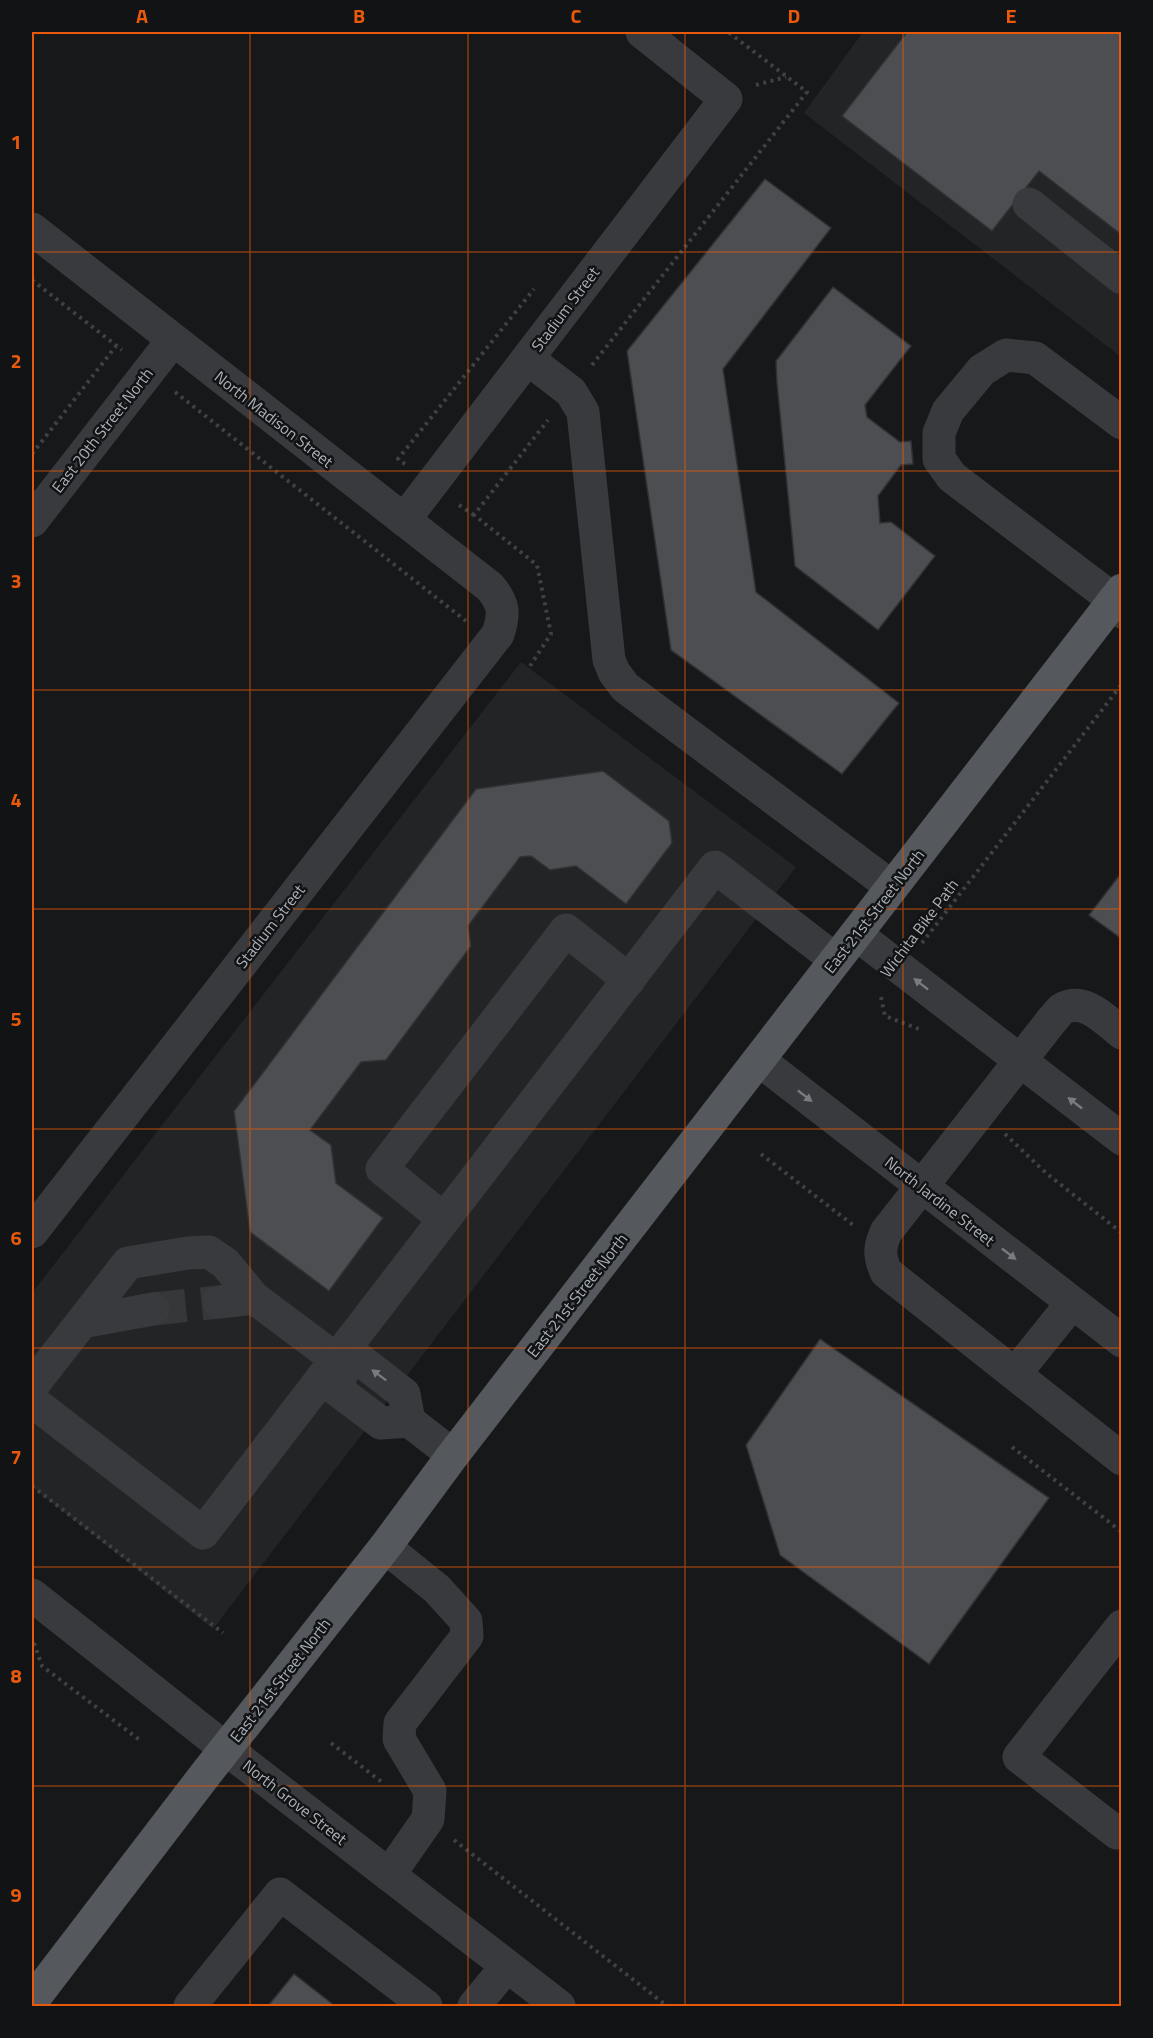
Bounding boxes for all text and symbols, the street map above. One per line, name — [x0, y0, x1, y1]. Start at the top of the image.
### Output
text: A — [136, 0, 148, 31]
text: B — [353, 0, 365, 31]
text: C — [571, 0, 582, 31]
text: D — [788, 0, 800, 31]
text: E — [1005, 0, 1017, 31]
text: 1 — [10, 126, 22, 157]
street label: Stadium Street — [525, 261, 605, 356]
text: 2 — [10, 345, 22, 376]
street label: East 20th Street North — [46, 362, 158, 498]
street label: North Madison Street — [209, 365, 339, 473]
text: 3 — [10, 565, 22, 596]
text: 4 — [10, 784, 22, 815]
street label: East 21st Street North — [818, 844, 930, 978]
street label: Wichita Bike Path — [874, 874, 964, 982]
street label: Stadium Street — [230, 879, 311, 973]
one-way arrow — [913, 977, 929, 990]
text: 5 — [10, 1003, 22, 1034]
one-way arrow — [797, 1090, 813, 1102]
one-way arrow — [1067, 1097, 1083, 1109]
street label: North Jardine Street — [880, 1150, 1000, 1252]
text: 6 — [10, 1222, 22, 1253]
street label: East 21st Street North — [521, 1228, 633, 1362]
one-way arrow — [1001, 1248, 1017, 1261]
one-way arrow — [372, 1369, 388, 1381]
text: 7 — [10, 1441, 22, 1472]
street label: East 21st Street North — [224, 1613, 336, 1747]
text: 8 — [10, 1660, 22, 1691]
street label: North Grove Street — [238, 1754, 352, 1851]
text: 9 — [10, 1879, 22, 1910]

